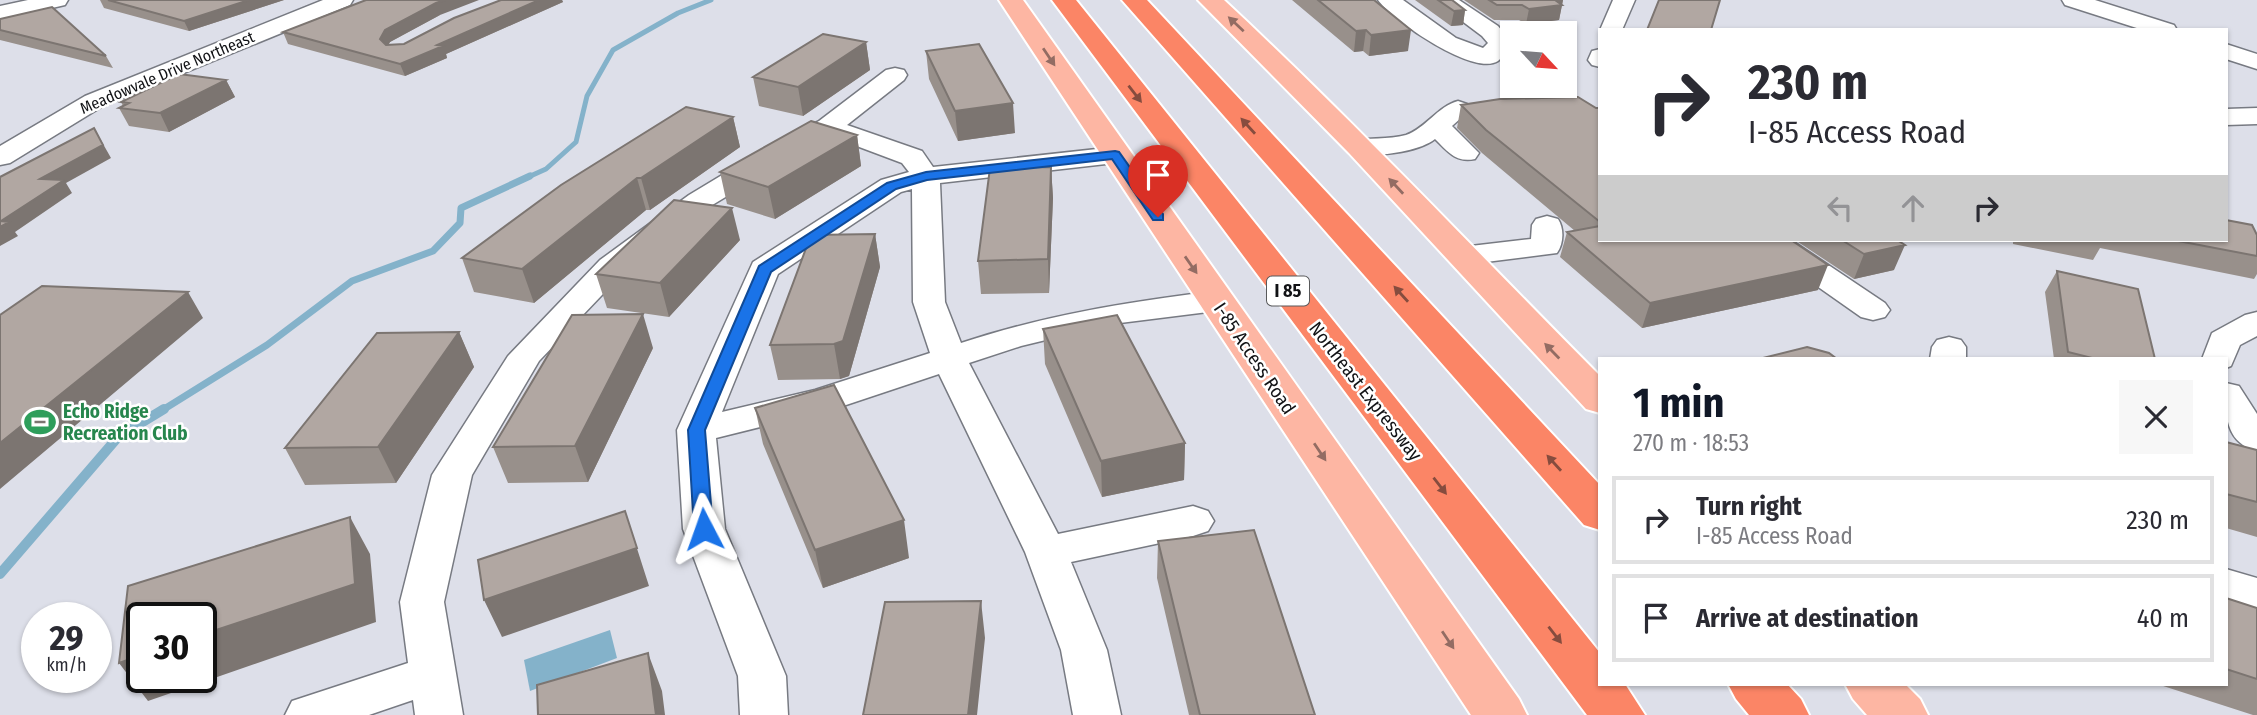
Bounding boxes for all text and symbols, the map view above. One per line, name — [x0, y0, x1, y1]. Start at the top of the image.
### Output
one-way arrow — [1227, 16, 1245, 32]
north arrow — [1500, 21, 1577, 98]
map controls — [1500, 21, 1577, 98]
street label: Meadowvale Drive Northeast — [77, 27, 258, 118]
one-way arrow — [1042, 47, 1055, 66]
text: 230 m — [1748, 53, 1868, 112]
icon: right — [1633, 56, 1724, 147]
one-way arrow — [1127, 84, 1142, 102]
text: I-85 Access Road — [1748, 113, 1966, 151]
one-way arrow — [1241, 118, 1257, 135]
pin — [1128, 145, 1188, 217]
icon: arrive — [1139, 156, 1177, 194]
one-way arrow — [1388, 178, 1404, 195]
icon: left — [1821, 189, 1859, 227]
icon: ahead — [1894, 189, 1932, 227]
icon: right — [1967, 189, 2005, 227]
one-way arrow — [1184, 256, 1198, 274]
road number: I 85 — [1267, 276, 1309, 306]
one-way arrow — [1393, 285, 1409, 303]
street label: I-85 Access Road — [1209, 298, 1300, 418]
street label: Northeast Expressway — [1304, 317, 1427, 466]
one-way arrow — [1545, 343, 1561, 360]
text: 1 min — [1633, 378, 1724, 428]
button: close — [2119, 380, 2193, 454]
place label: Echo Ridge Recreation Club — [63, 400, 187, 445]
sports icon: Echo Ridge Recreation Club — [23, 405, 57, 439]
text: 270 m · 18:53 — [1633, 429, 1749, 457]
one-way arrow — [1313, 443, 1326, 462]
one-way arrow — [1546, 455, 1562, 472]
one-way arrow — [1432, 477, 1446, 495]
text: Turn right — [1696, 491, 1802, 522]
position arrow — [667, 492, 741, 566]
icon: right — [1637, 501, 1675, 539]
text: 230 m — [2126, 505, 2189, 536]
text: I-85 Access Road — [1696, 522, 1853, 550]
icon: arrive — [1637, 599, 1675, 637]
speed limit sign: 30 — [126, 602, 217, 693]
text: Arrive at destination — [1696, 603, 1919, 634]
text: 40 m — [2137, 603, 2189, 634]
text: 29 — [49, 617, 84, 659]
one-way arrow — [1548, 626, 1562, 644]
one-way arrow — [1441, 631, 1455, 649]
text: km/h — [46, 654, 87, 676]

